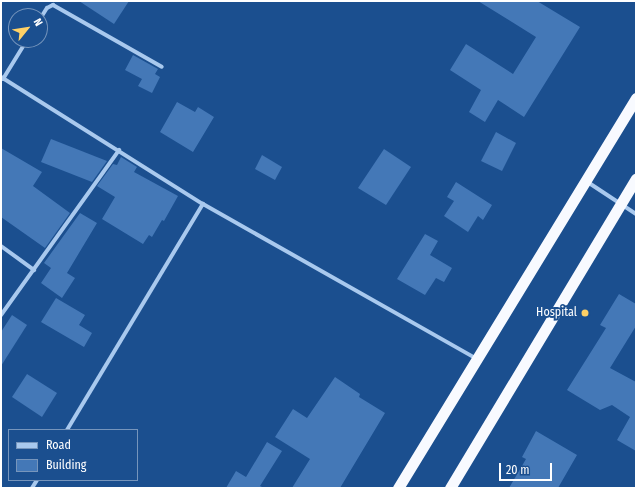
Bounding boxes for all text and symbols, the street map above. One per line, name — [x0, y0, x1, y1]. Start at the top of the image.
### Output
north arrow — [8, 8, 48, 48]
text: N — [31, 16, 45, 28]
place label: Hospital — [536, 306, 577, 320]
marker: Hospital — [580, 308, 590, 318]
legend — [8, 429, 138, 481]
text: Road — [46, 438, 71, 452]
scale bar — [501, 455, 554, 481]
text: Building — [46, 458, 86, 472]
text: 20 m — [506, 463, 530, 477]

